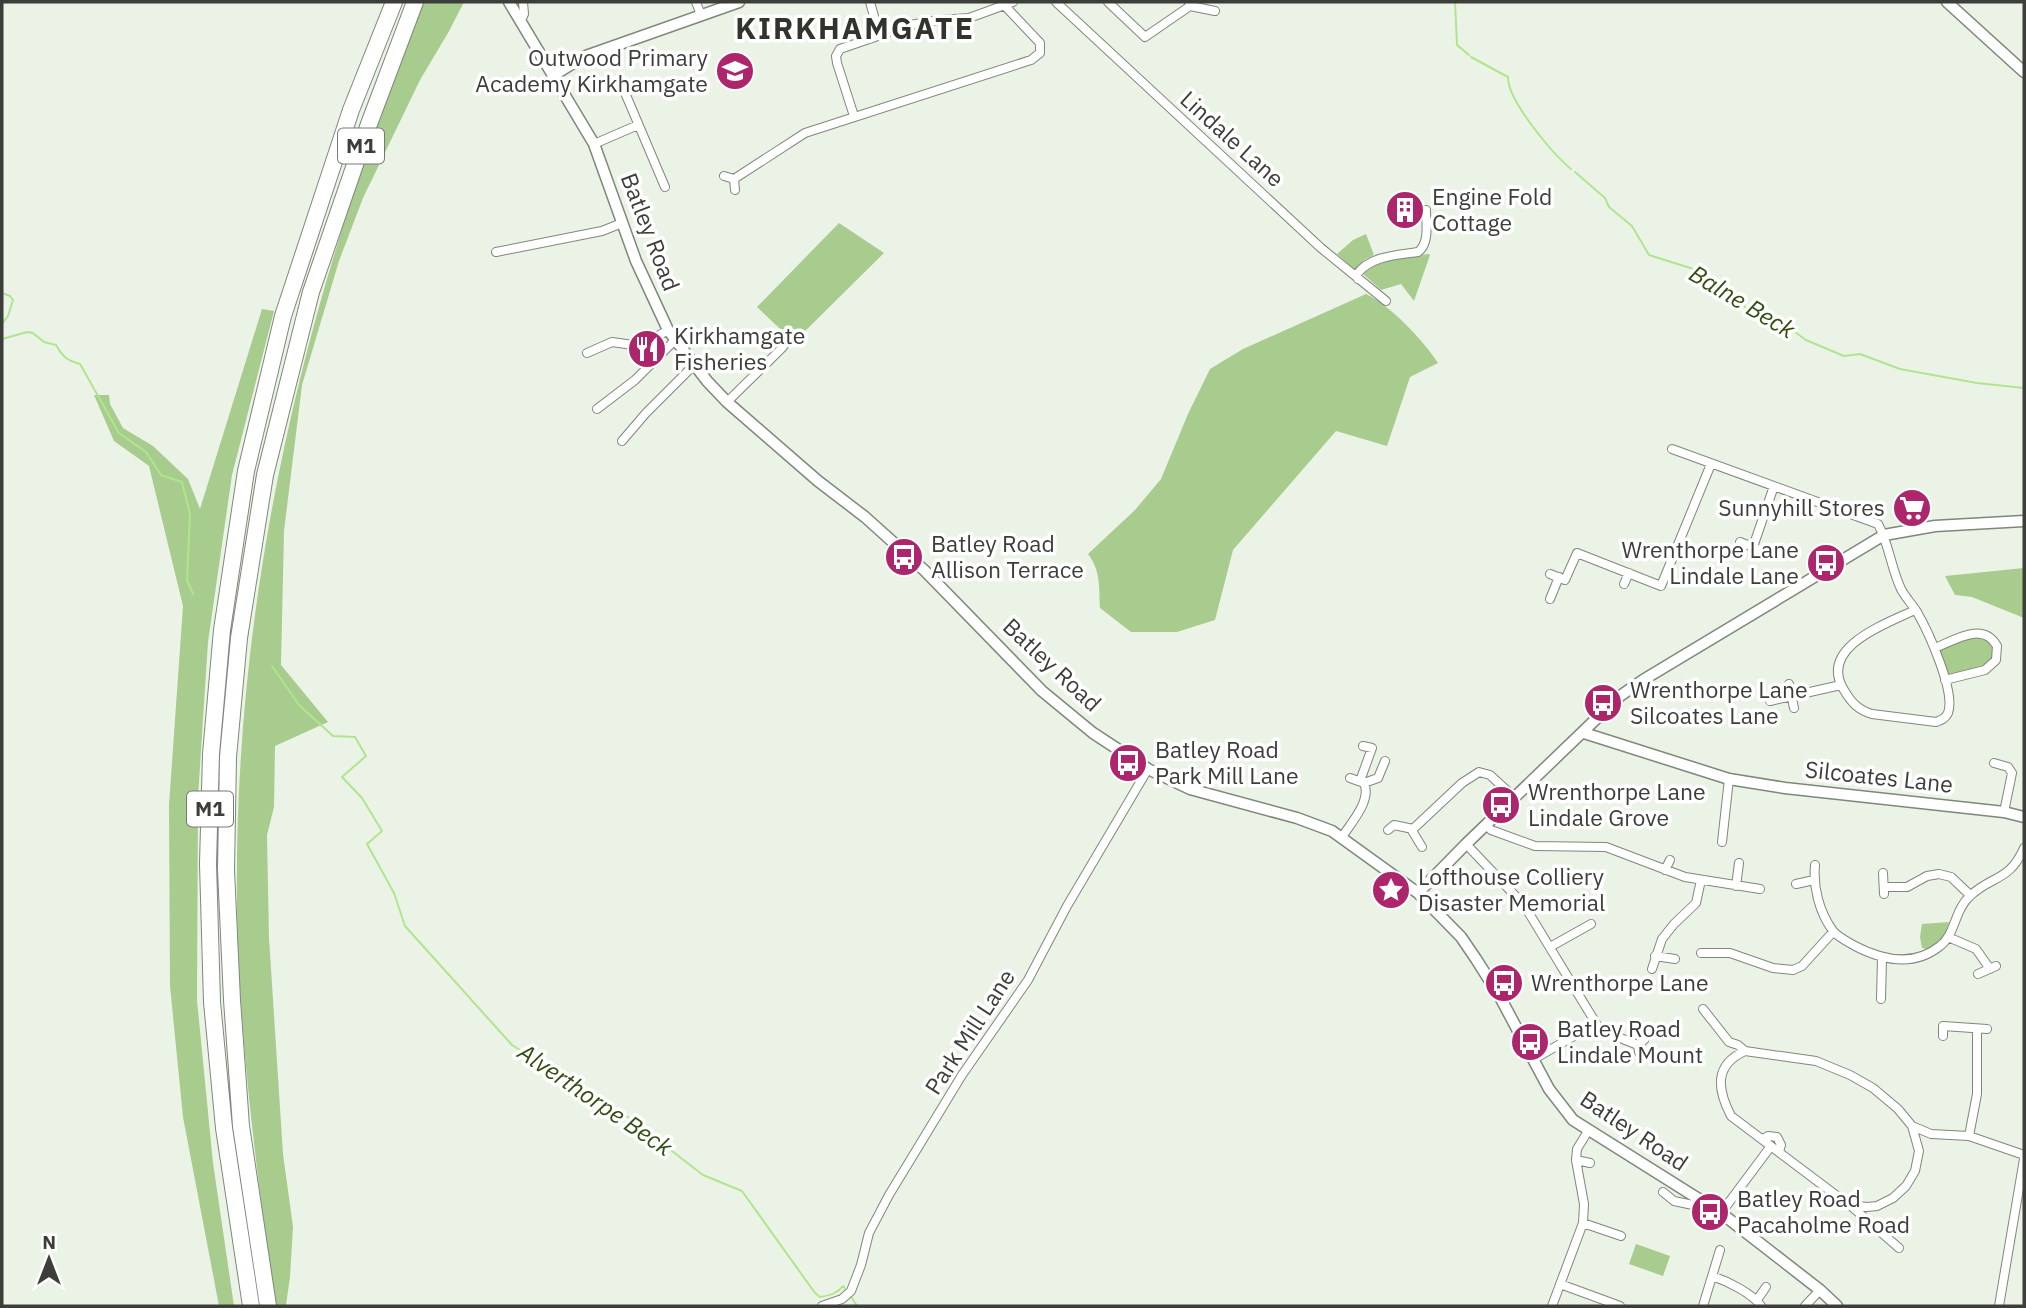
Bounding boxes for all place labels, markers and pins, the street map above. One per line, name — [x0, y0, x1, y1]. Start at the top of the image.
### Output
place label: Outwood Primary Academy Kirkhamgate — [475, 42, 709, 98]
school or university icon: Outwood Primary Academy Kirkhamgate — [714, 50, 756, 92]
place label: Engine Fold Cottage — [1432, 181, 1552, 237]
building icon: Engine Fold Cottage — [1384, 189, 1426, 231]
place label: Kirkhamgate Fisheries — [674, 320, 805, 376]
restaurant icon: Kirkhamgate Fisheries — [626, 328, 668, 370]
supermarket icon: Sunnyhill Stores — [1891, 487, 1933, 529]
place label: Sunnyhill Stores — [1718, 492, 1885, 522]
place label: Batley Road Allison Terrace — [931, 528, 1084, 584]
place label: Wrenthorpe Lane Lindale Lane — [1621, 534, 1799, 590]
bus stop icon: Batley Road Allison Terrace — [883, 536, 925, 578]
bus stop icon: Wrenthorpe Lane Lindale Lane — [1805, 542, 1847, 584]
place label: Wrenthorpe Lane Silcoates Lane — [1630, 674, 1808, 730]
bus stop icon: Wrenthorpe Lane Silcoates Lane — [1582, 682, 1624, 724]
place label: Batley Road Park Mill Lane — [1155, 734, 1299, 790]
bus stop icon: Batley Road Park Mill Lane — [1107, 742, 1149, 784]
place label: Wrenthorpe Lane Lindale Grove — [1528, 776, 1706, 832]
bus stop icon: Wrenthorpe Lane Lindale Grove — [1480, 784, 1522, 826]
place label: Lofthouse Colliery Disaster Memorial — [1418, 861, 1605, 917]
place icon: Lofthouse Colliery Disaster Memorial — [1370, 869, 1412, 911]
bus stop icon: Wrenthorpe Lane — [1483, 962, 1525, 1004]
place label: Wrenthorpe Lane — [1531, 967, 1709, 997]
place label: Batley Road Lindale Mount — [1557, 1013, 1703, 1069]
bus stop icon: Batley Road Lindale Mount — [1509, 1021, 1551, 1063]
place label: Batley Road Pacaholme Road — [1737, 1183, 1910, 1239]
bus stop icon: Batley Road Pacaholme Road — [1689, 1191, 1731, 1233]

